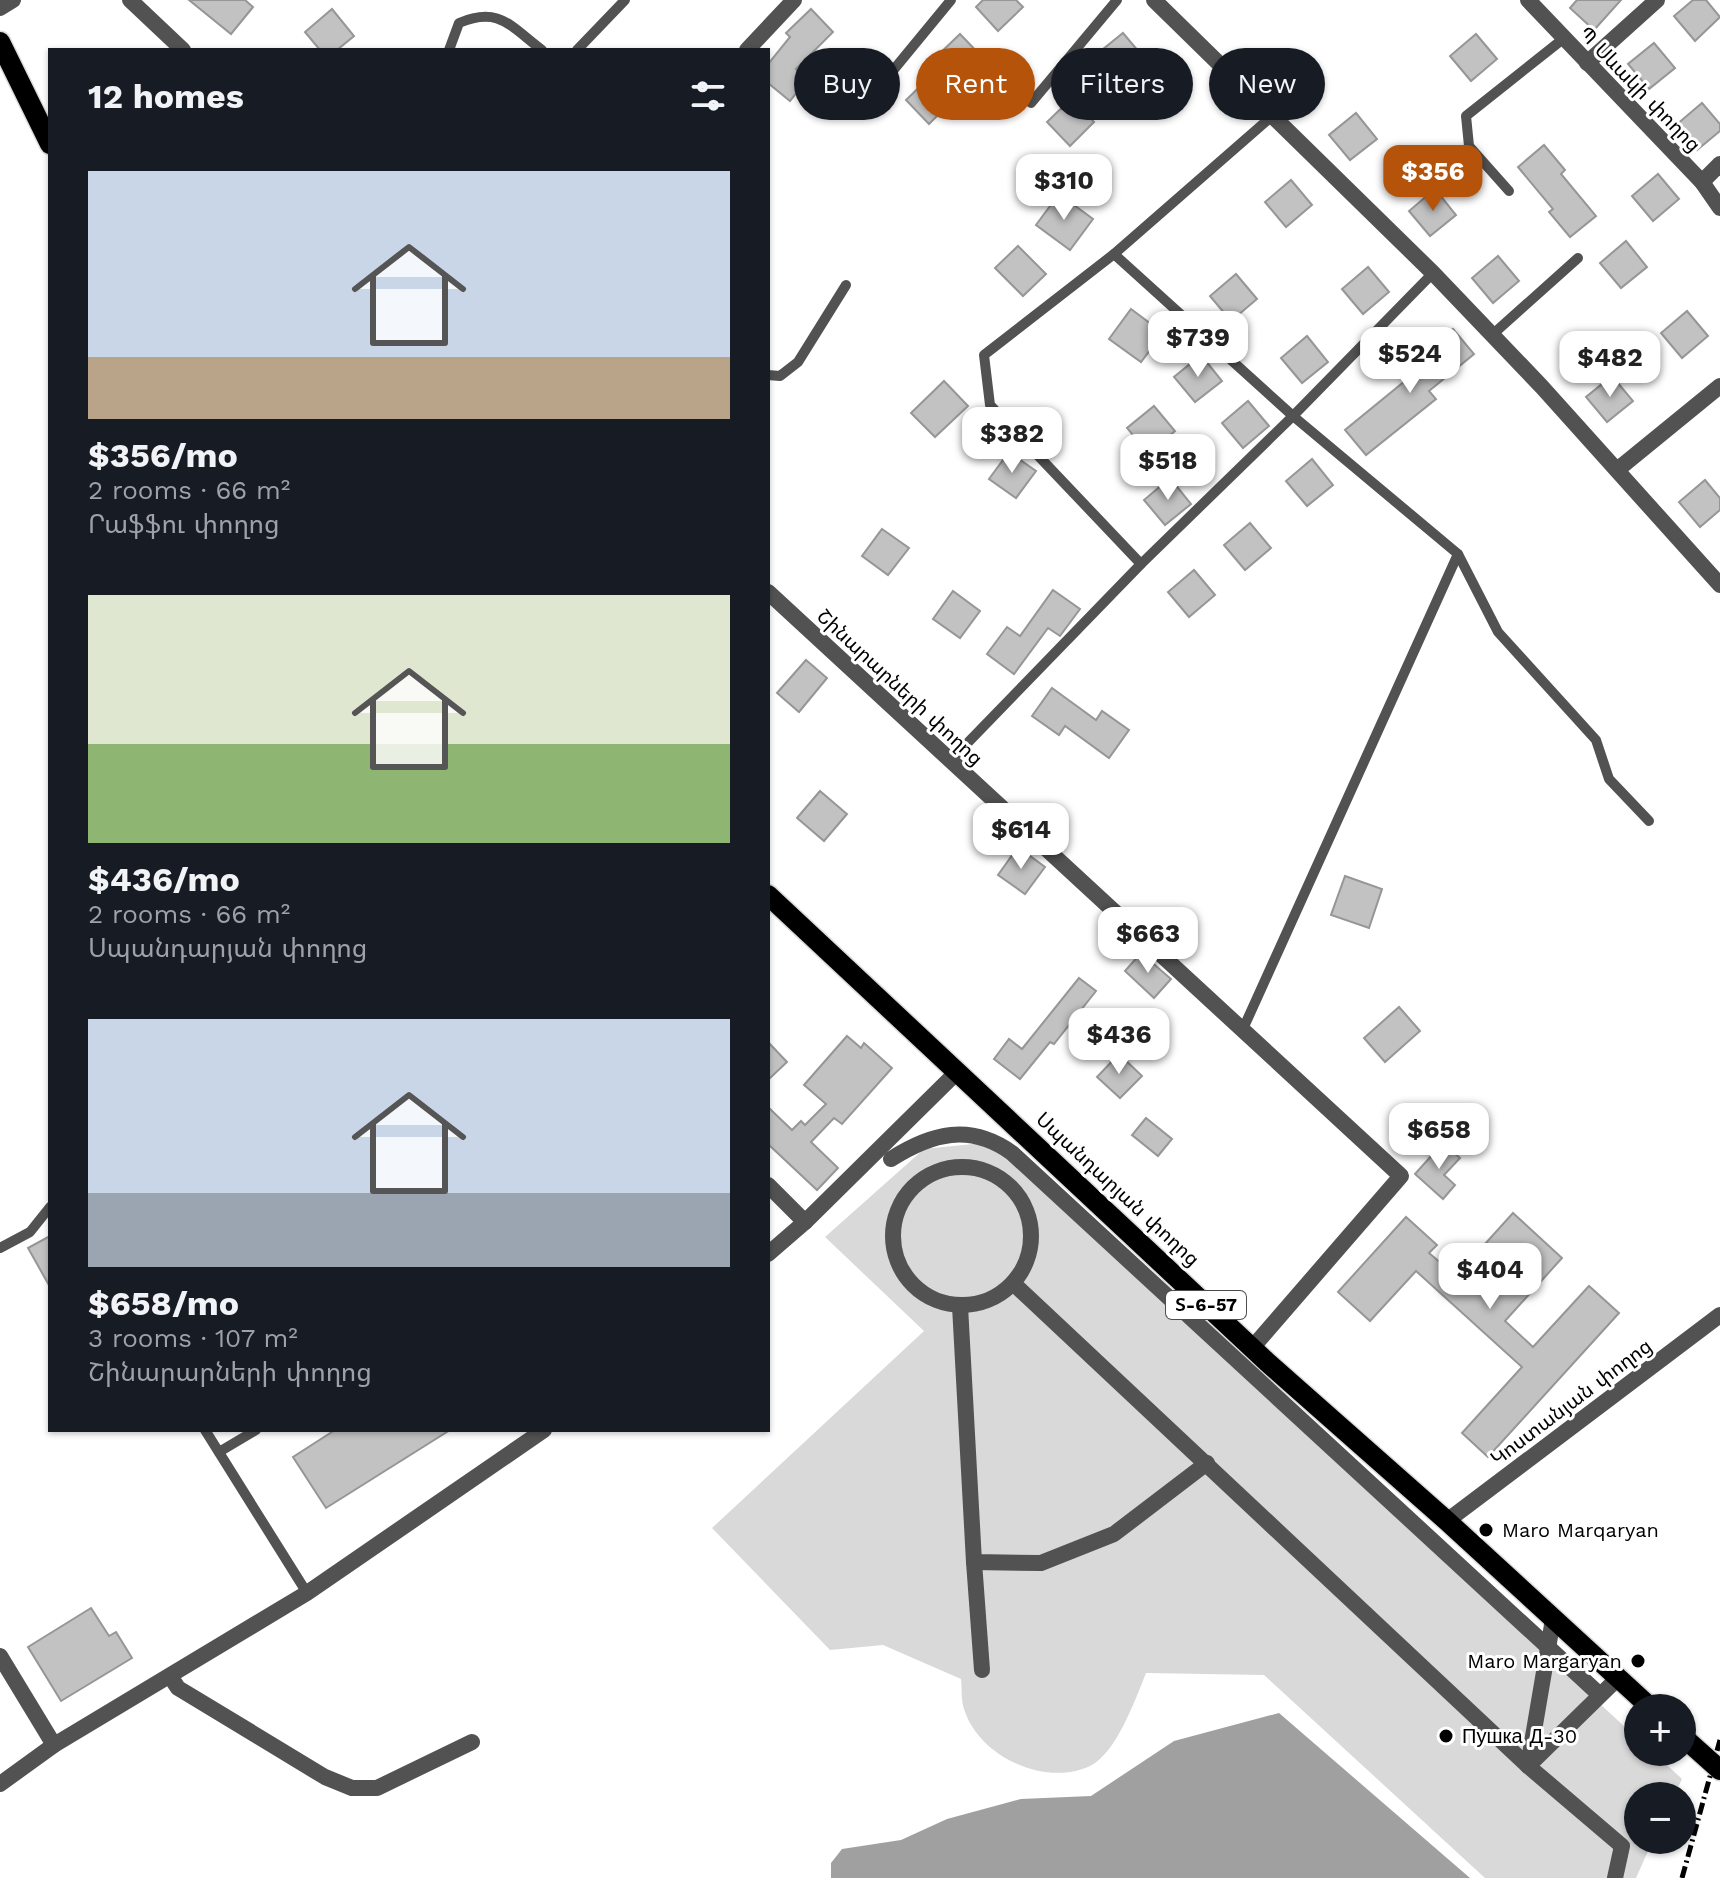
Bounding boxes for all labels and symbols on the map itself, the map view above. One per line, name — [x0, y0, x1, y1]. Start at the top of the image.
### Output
street label: Պ Սևակի փողոց — [1574, 21, 1706, 157]
pin: $356 — [1386, 145, 1480, 213]
pin: $310 — [1017, 154, 1111, 222]
pin: $739 — [1151, 311, 1245, 379]
pin: $524 — [1363, 327, 1457, 395]
pin: $482 — [1563, 331, 1657, 399]
pin: $382 — [965, 407, 1059, 475]
pin: $518 — [1121, 434, 1215, 502]
street label: Շինարարների փողոց — [812, 604, 988, 770]
pin: $614 — [974, 803, 1068, 871]
pin: $663 — [1101, 907, 1195, 975]
pin: $436 — [1072, 1008, 1166, 1076]
pin: $658 — [1392, 1103, 1486, 1171]
street label: Սպանդարյան փողոց — [1031, 1107, 1205, 1271]
pin: $404 — [1443, 1243, 1537, 1311]
road number: Տ-6-57 — [1166, 1291, 1246, 1319]
street label: Կոստանյան փողոց — [1486, 1334, 1656, 1470]
place label: Maro Marqaryan — [1502, 1518, 1659, 1542]
marker: Maro Marqaryan — [1477, 1521, 1495, 1539]
place label: Maro Margaryan — [1467, 1649, 1622, 1673]
marker: Maro Margaryan — [1629, 1652, 1647, 1670]
place label: Пушка Д-30 — [1462, 1724, 1577, 1748]
marker: Пушка Д-30 — [1437, 1727, 1455, 1745]

